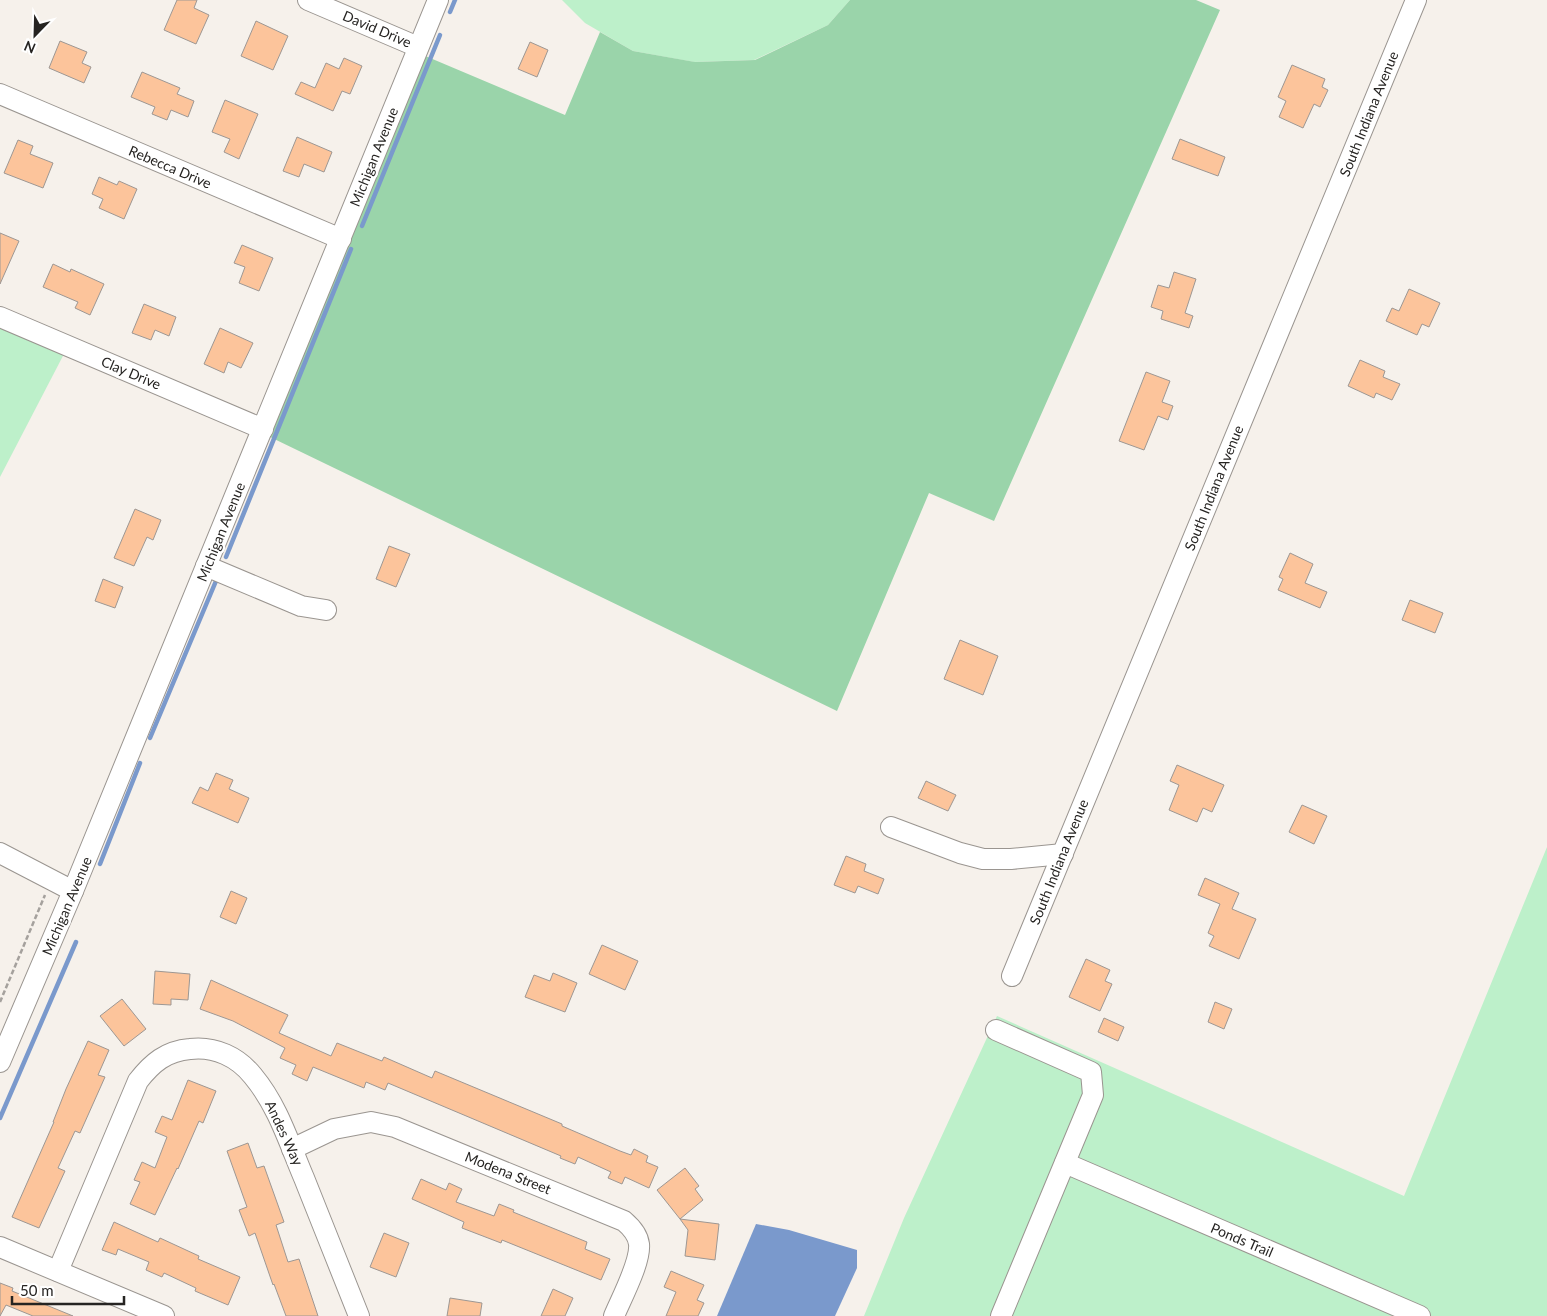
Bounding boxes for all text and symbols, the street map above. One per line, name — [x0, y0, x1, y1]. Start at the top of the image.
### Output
street label: David Drive — [340, 7, 414, 51]
north arrow — [10, 10, 60, 60]
text: N — [21, 37, 38, 57]
street label: South Indiana Avenue — [1336, 49, 1401, 179]
street label: Michigan Avenue — [346, 105, 401, 209]
street label: Rebecca Drive — [126, 142, 214, 192]
street label: Clay Drive — [99, 352, 164, 393]
street label: South Indiana Avenue — [1181, 423, 1246, 553]
street label: Michigan Avenue — [193, 480, 248, 584]
street label: South Indiana Avenue — [1026, 797, 1091, 927]
street label: Michigan Avenue — [38, 854, 95, 958]
street label: Andes Way — [262, 1098, 307, 1169]
street label: Modena Street — [463, 1148, 554, 1197]
street label: Ponds Trail — [1208, 1219, 1276, 1260]
scale bar — [12, 1274, 125, 1306]
text: 50 m — [20, 1281, 54, 1299]

